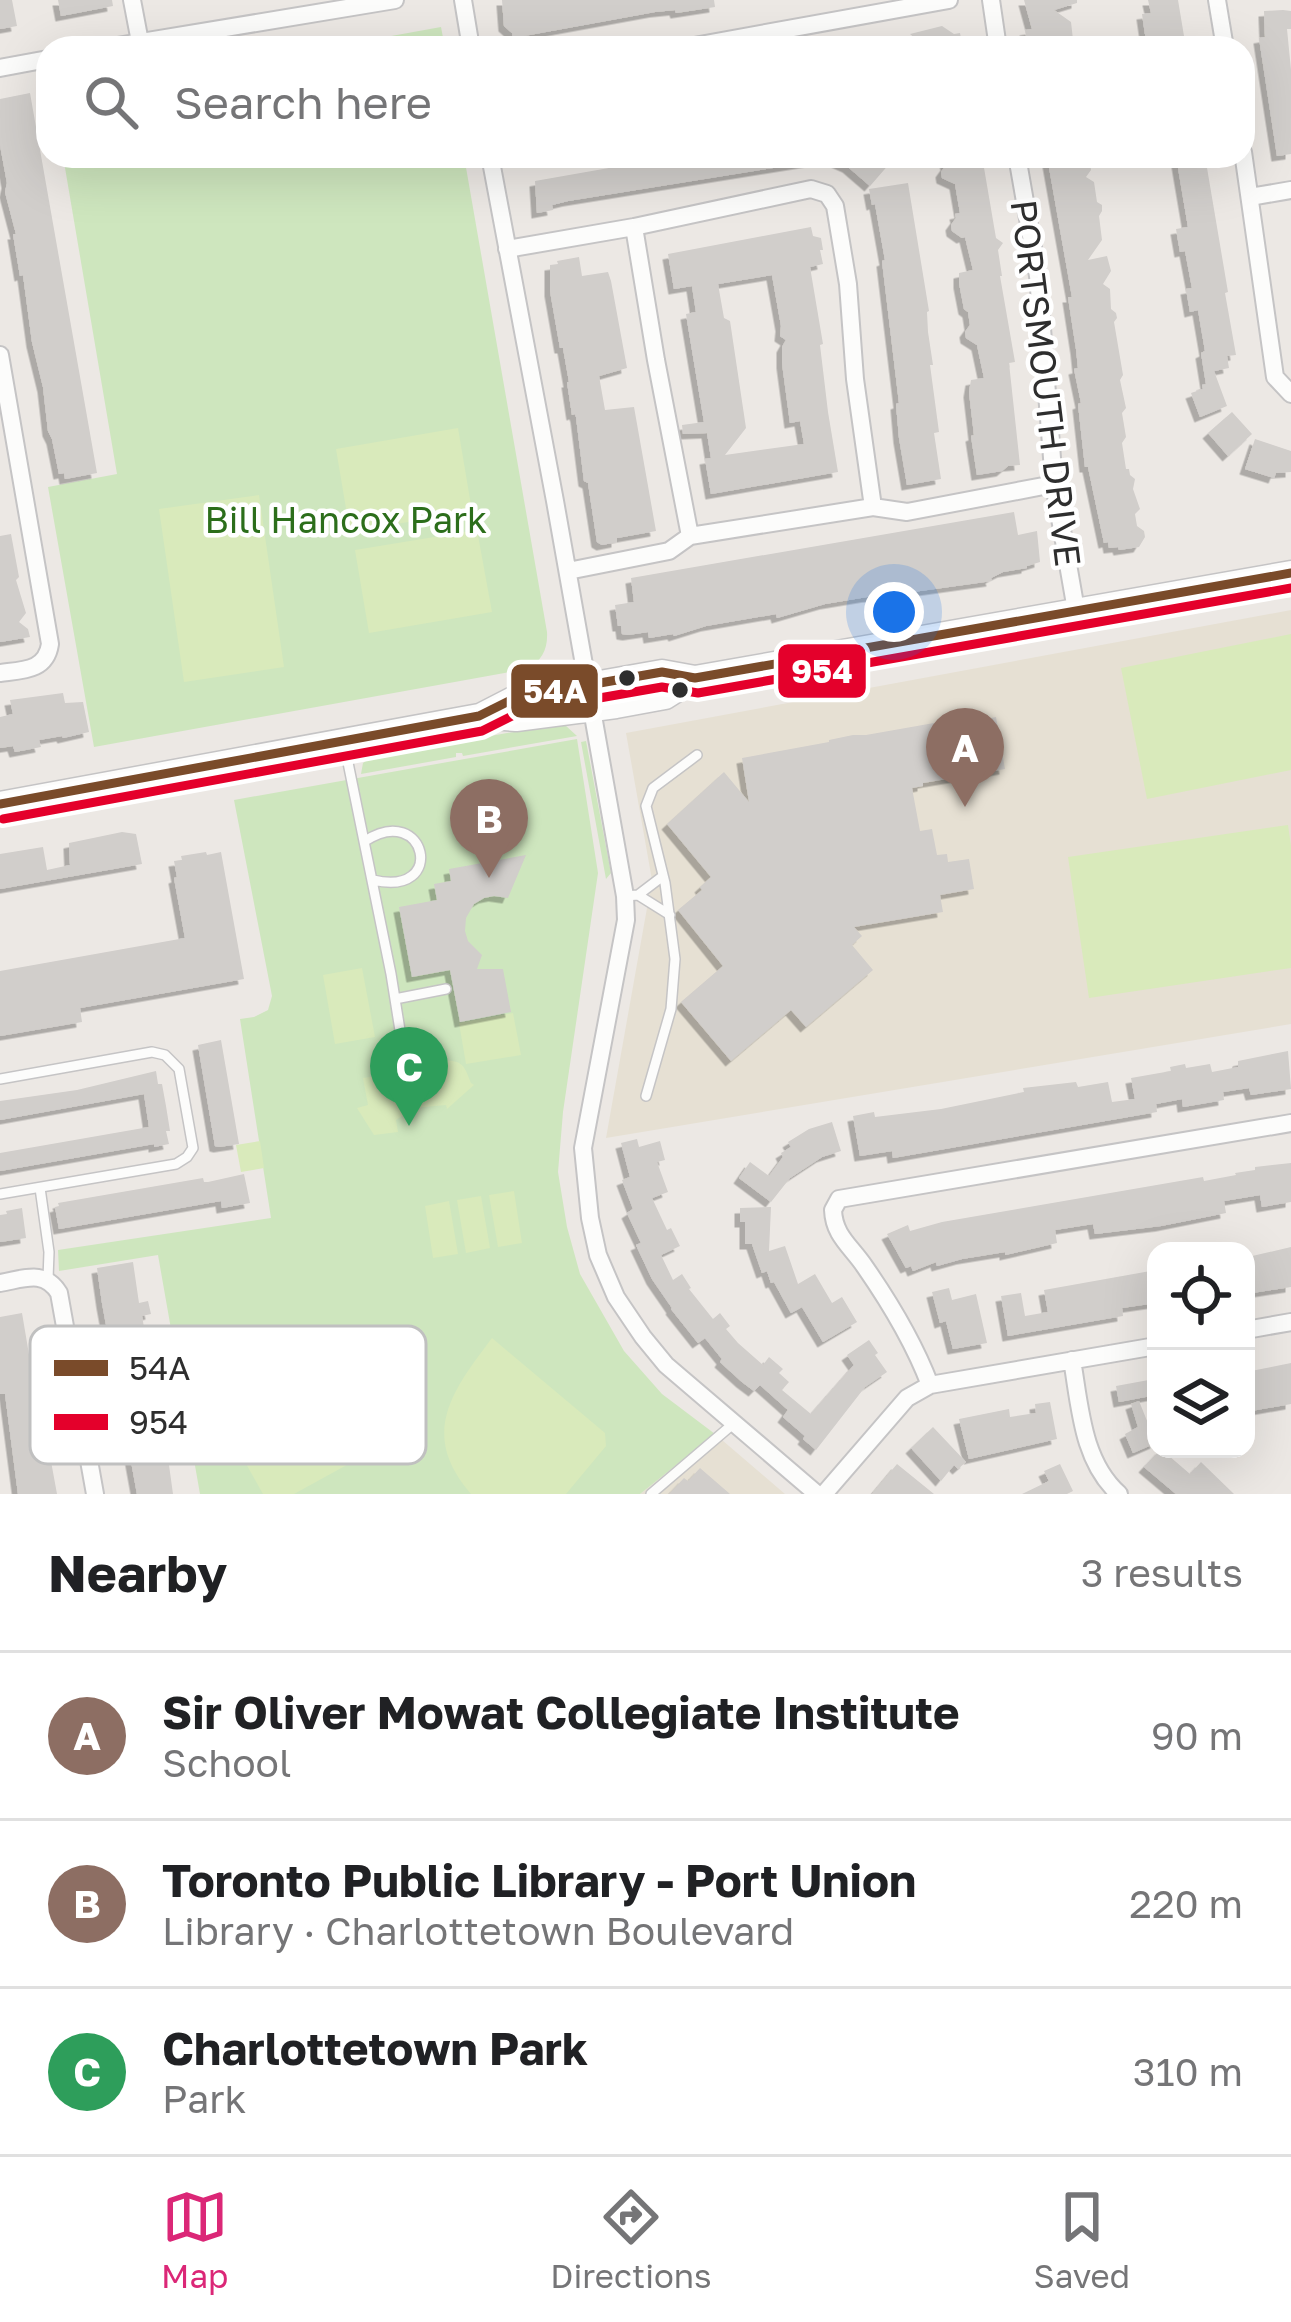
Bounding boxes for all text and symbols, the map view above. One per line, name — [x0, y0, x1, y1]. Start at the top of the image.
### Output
search box — [36, 36, 1255, 168]
icon: search — [78, 69, 144, 135]
text: Search here — [174, 75, 432, 129]
street label: PORTSMOUTH DRIVE — [1003, 197, 1090, 569]
park label: Bill Hancox Park — [205, 498, 487, 541]
your location — [864, 582, 924, 642]
line badge: 954 — [776, 642, 868, 700]
text: 954 — [791, 651, 853, 690]
line badge: 54A — [509, 662, 600, 720]
unlabelled marker — [616, 667, 638, 689]
text: 54A — [523, 671, 588, 710]
unlabelled marker — [669, 679, 691, 701]
pin: A — [926, 708, 1004, 807]
pin: B — [450, 779, 528, 878]
pin: C — [370, 1027, 448, 1126]
map controls — [1147, 1242, 1255, 1458]
button: locate — [1147, 1242, 1255, 1350]
legend — [30, 1326, 426, 1464]
text: 54A — [129, 1348, 190, 1387]
button: layers — [1147, 1350, 1255, 1458]
text: 954 — [129, 1402, 188, 1441]
text: Nearby — [48, 1542, 227, 1603]
text: 3 results — [1081, 1549, 1243, 1596]
text: Sir Oliver Mowat Collegiate Institute — [162, 1685, 960, 1739]
text: A — [73, 1712, 101, 1759]
text: 90 m — [1151, 1712, 1243, 1759]
text: School — [162, 1739, 291, 1786]
text: Toronto Public Library - Port Union — [162, 1853, 916, 1907]
text: B — [73, 1880, 101, 1927]
text: 220 m — [1129, 1880, 1243, 1927]
text: Library · Charlottetown Boulevard — [162, 1907, 794, 1954]
text: Charlottetown Park — [162, 2021, 588, 2075]
text: C — [73, 2048, 101, 2095]
text: 310 m — [1133, 2048, 1243, 2095]
text: Park — [162, 2075, 246, 2122]
tab: Map — [161, 2184, 228, 2295]
tab: Directions — [550, 2184, 712, 2295]
tab: Saved — [1034, 2184, 1130, 2295]

